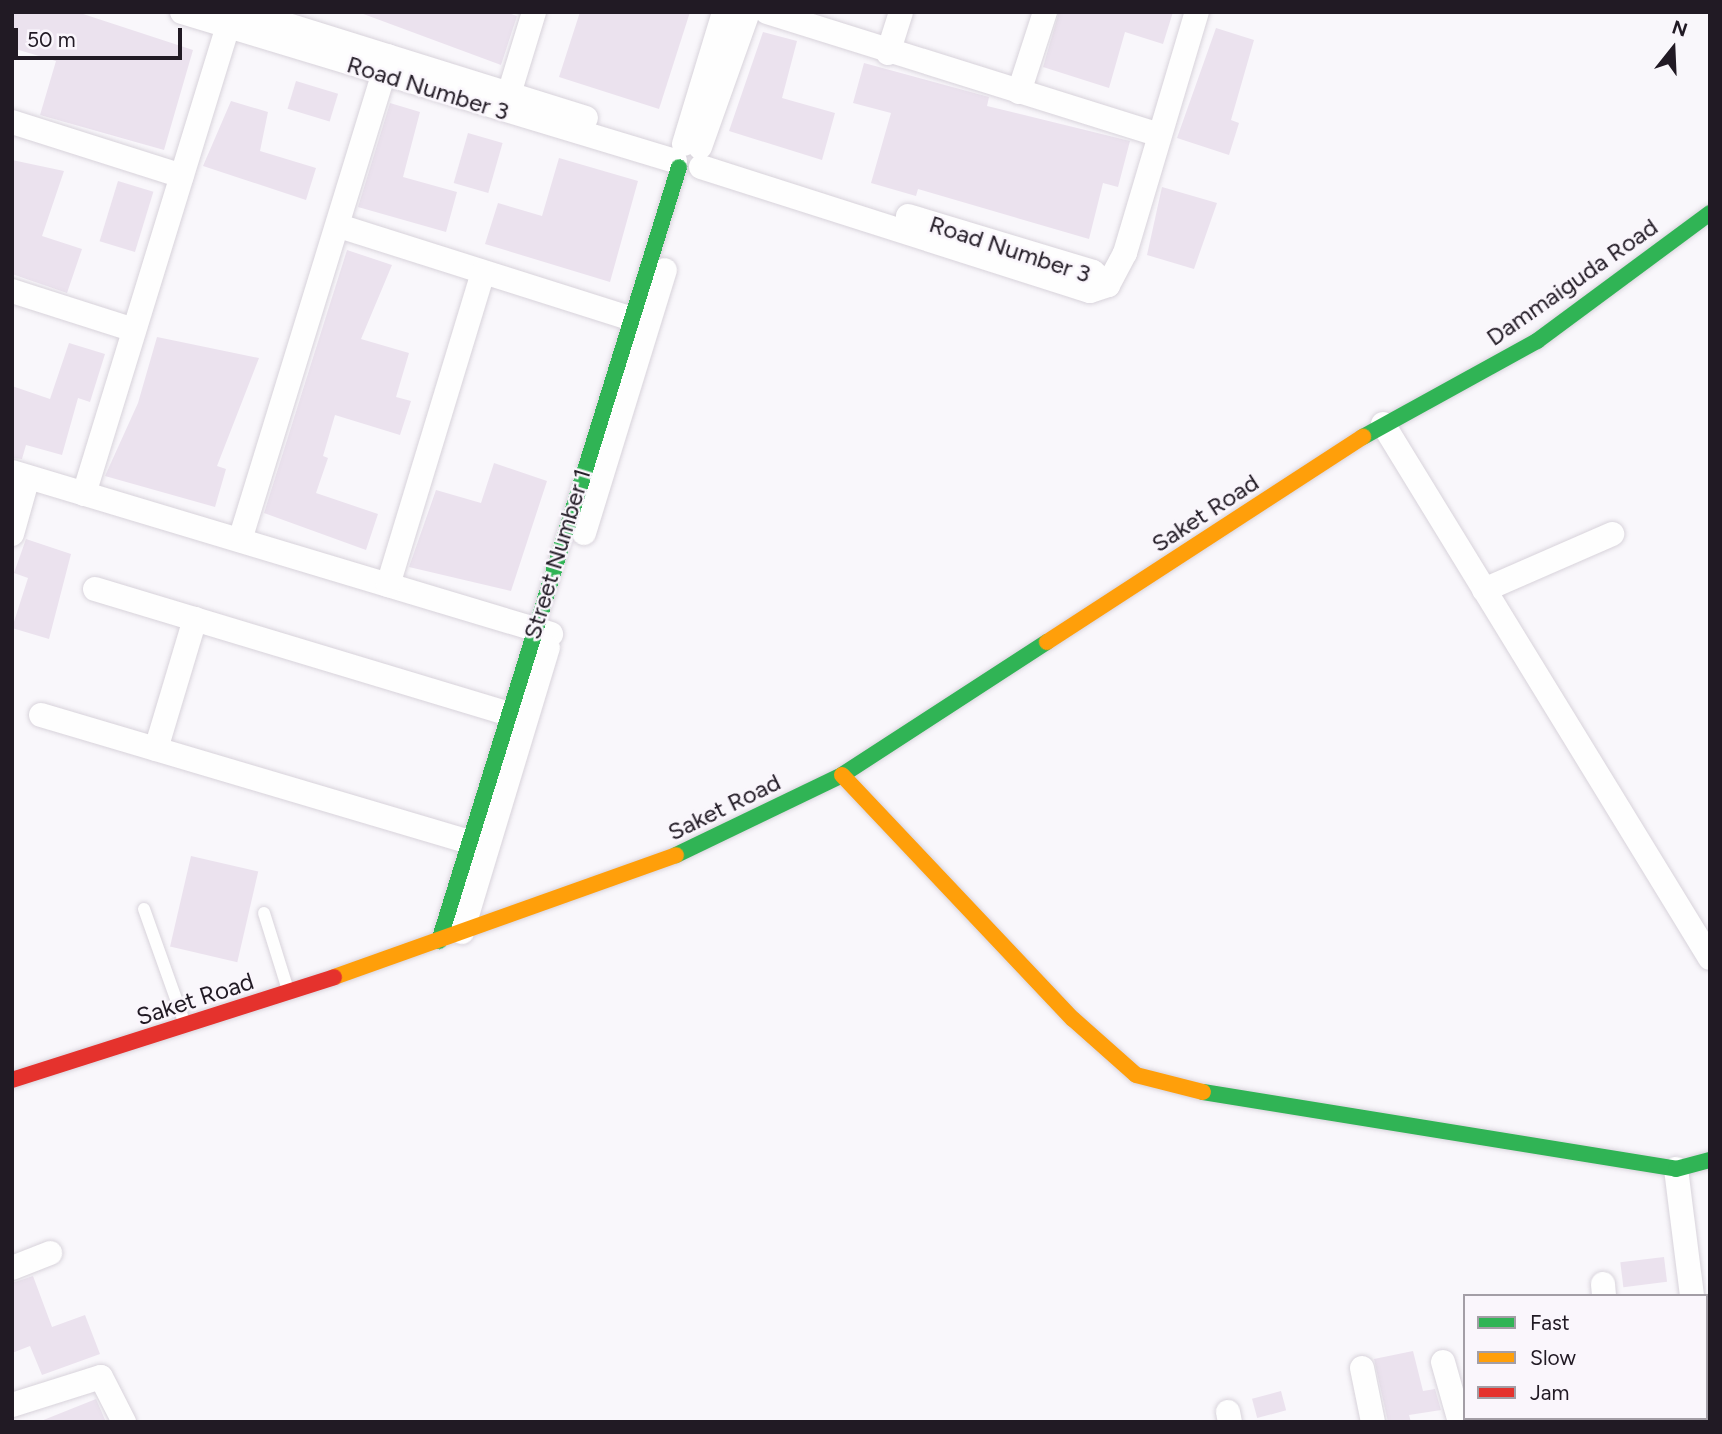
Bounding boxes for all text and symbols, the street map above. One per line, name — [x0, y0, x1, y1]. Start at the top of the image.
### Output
scale bar — [18, 14, 186, 58]
north arrow — [1638, 14, 1708, 84]
text: N — [1669, 15, 1690, 42]
text: 50 m — [27, 27, 76, 52]
street label: Road Number 3 — [344, 50, 512, 126]
street label: Road Number 3 — [926, 209, 1094, 289]
street label: Dammaiguda Road — [1481, 212, 1663, 352]
street label: Street Number 1 — [517, 465, 597, 643]
street label: Saket Road — [1146, 468, 1264, 558]
street label: Saket Road — [663, 767, 785, 847]
street label: Saket Road — [133, 966, 257, 1032]
legend — [1463, 1294, 1708, 1420]
text: Fast — [1530, 1310, 1570, 1335]
text: Slow — [1530, 1345, 1576, 1370]
text: Jam — [1530, 1380, 1569, 1405]

